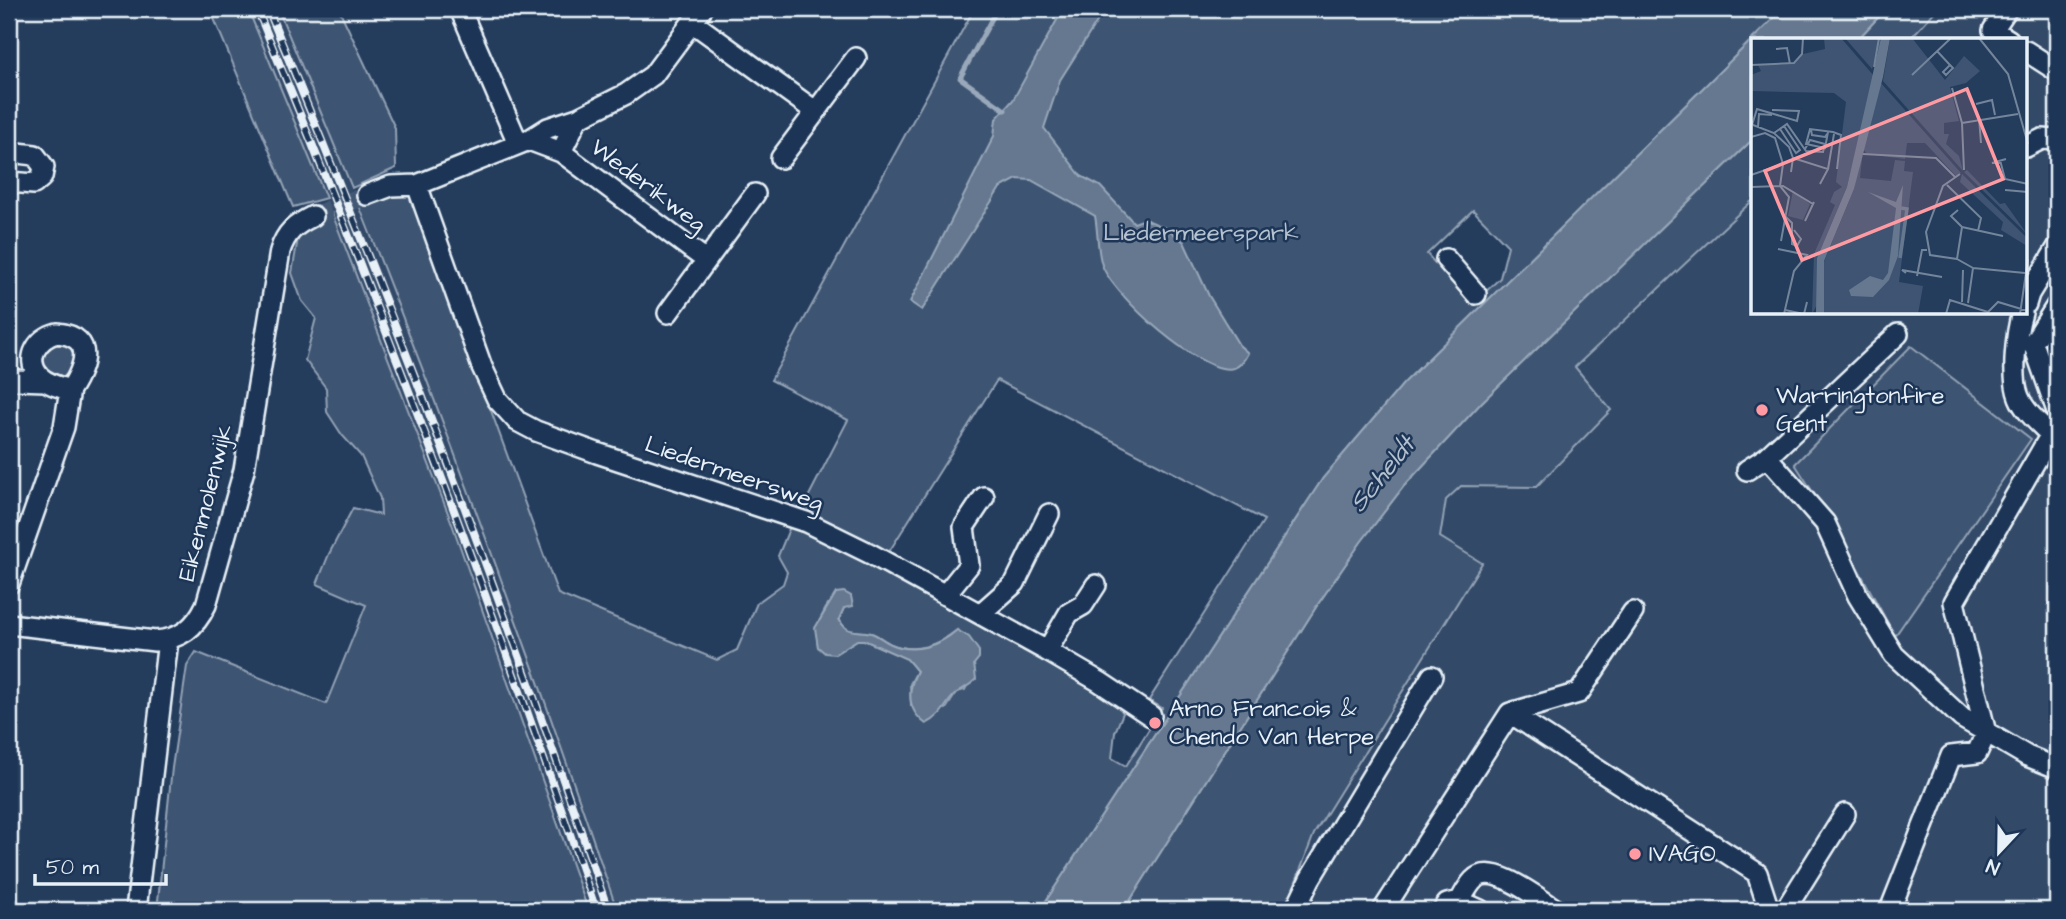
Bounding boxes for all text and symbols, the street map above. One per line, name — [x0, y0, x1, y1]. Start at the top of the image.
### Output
inset map — [1751, 38, 2028, 315]
street label: Wederikweg — [582, 131, 713, 242]
park label: Liedermeerspark — [1103, 216, 1299, 250]
place label: Warringtonfire Gent — [1776, 379, 1945, 441]
marker: Warringtonfire Gent — [1754, 402, 1770, 418]
street label: Eikenmolenwijk — [170, 421, 242, 585]
water label: Scheldt — [1340, 427, 1425, 520]
street label: Liedermeersweg — [640, 428, 828, 521]
place label: Arno Francois & Chendo Van Herpe — [1169, 692, 1374, 754]
marker: Arno Francois & Chendo Van Herpe — [1147, 715, 1163, 731]
north arrow — [1965, 818, 2035, 888]
place label: IVAGO — [1649, 837, 1716, 871]
scale bar — [35, 842, 166, 886]
marker: IVAGO — [1627, 846, 1643, 862]
text: N — [1983, 852, 2004, 881]
text: 50 m — [46, 853, 100, 882]

